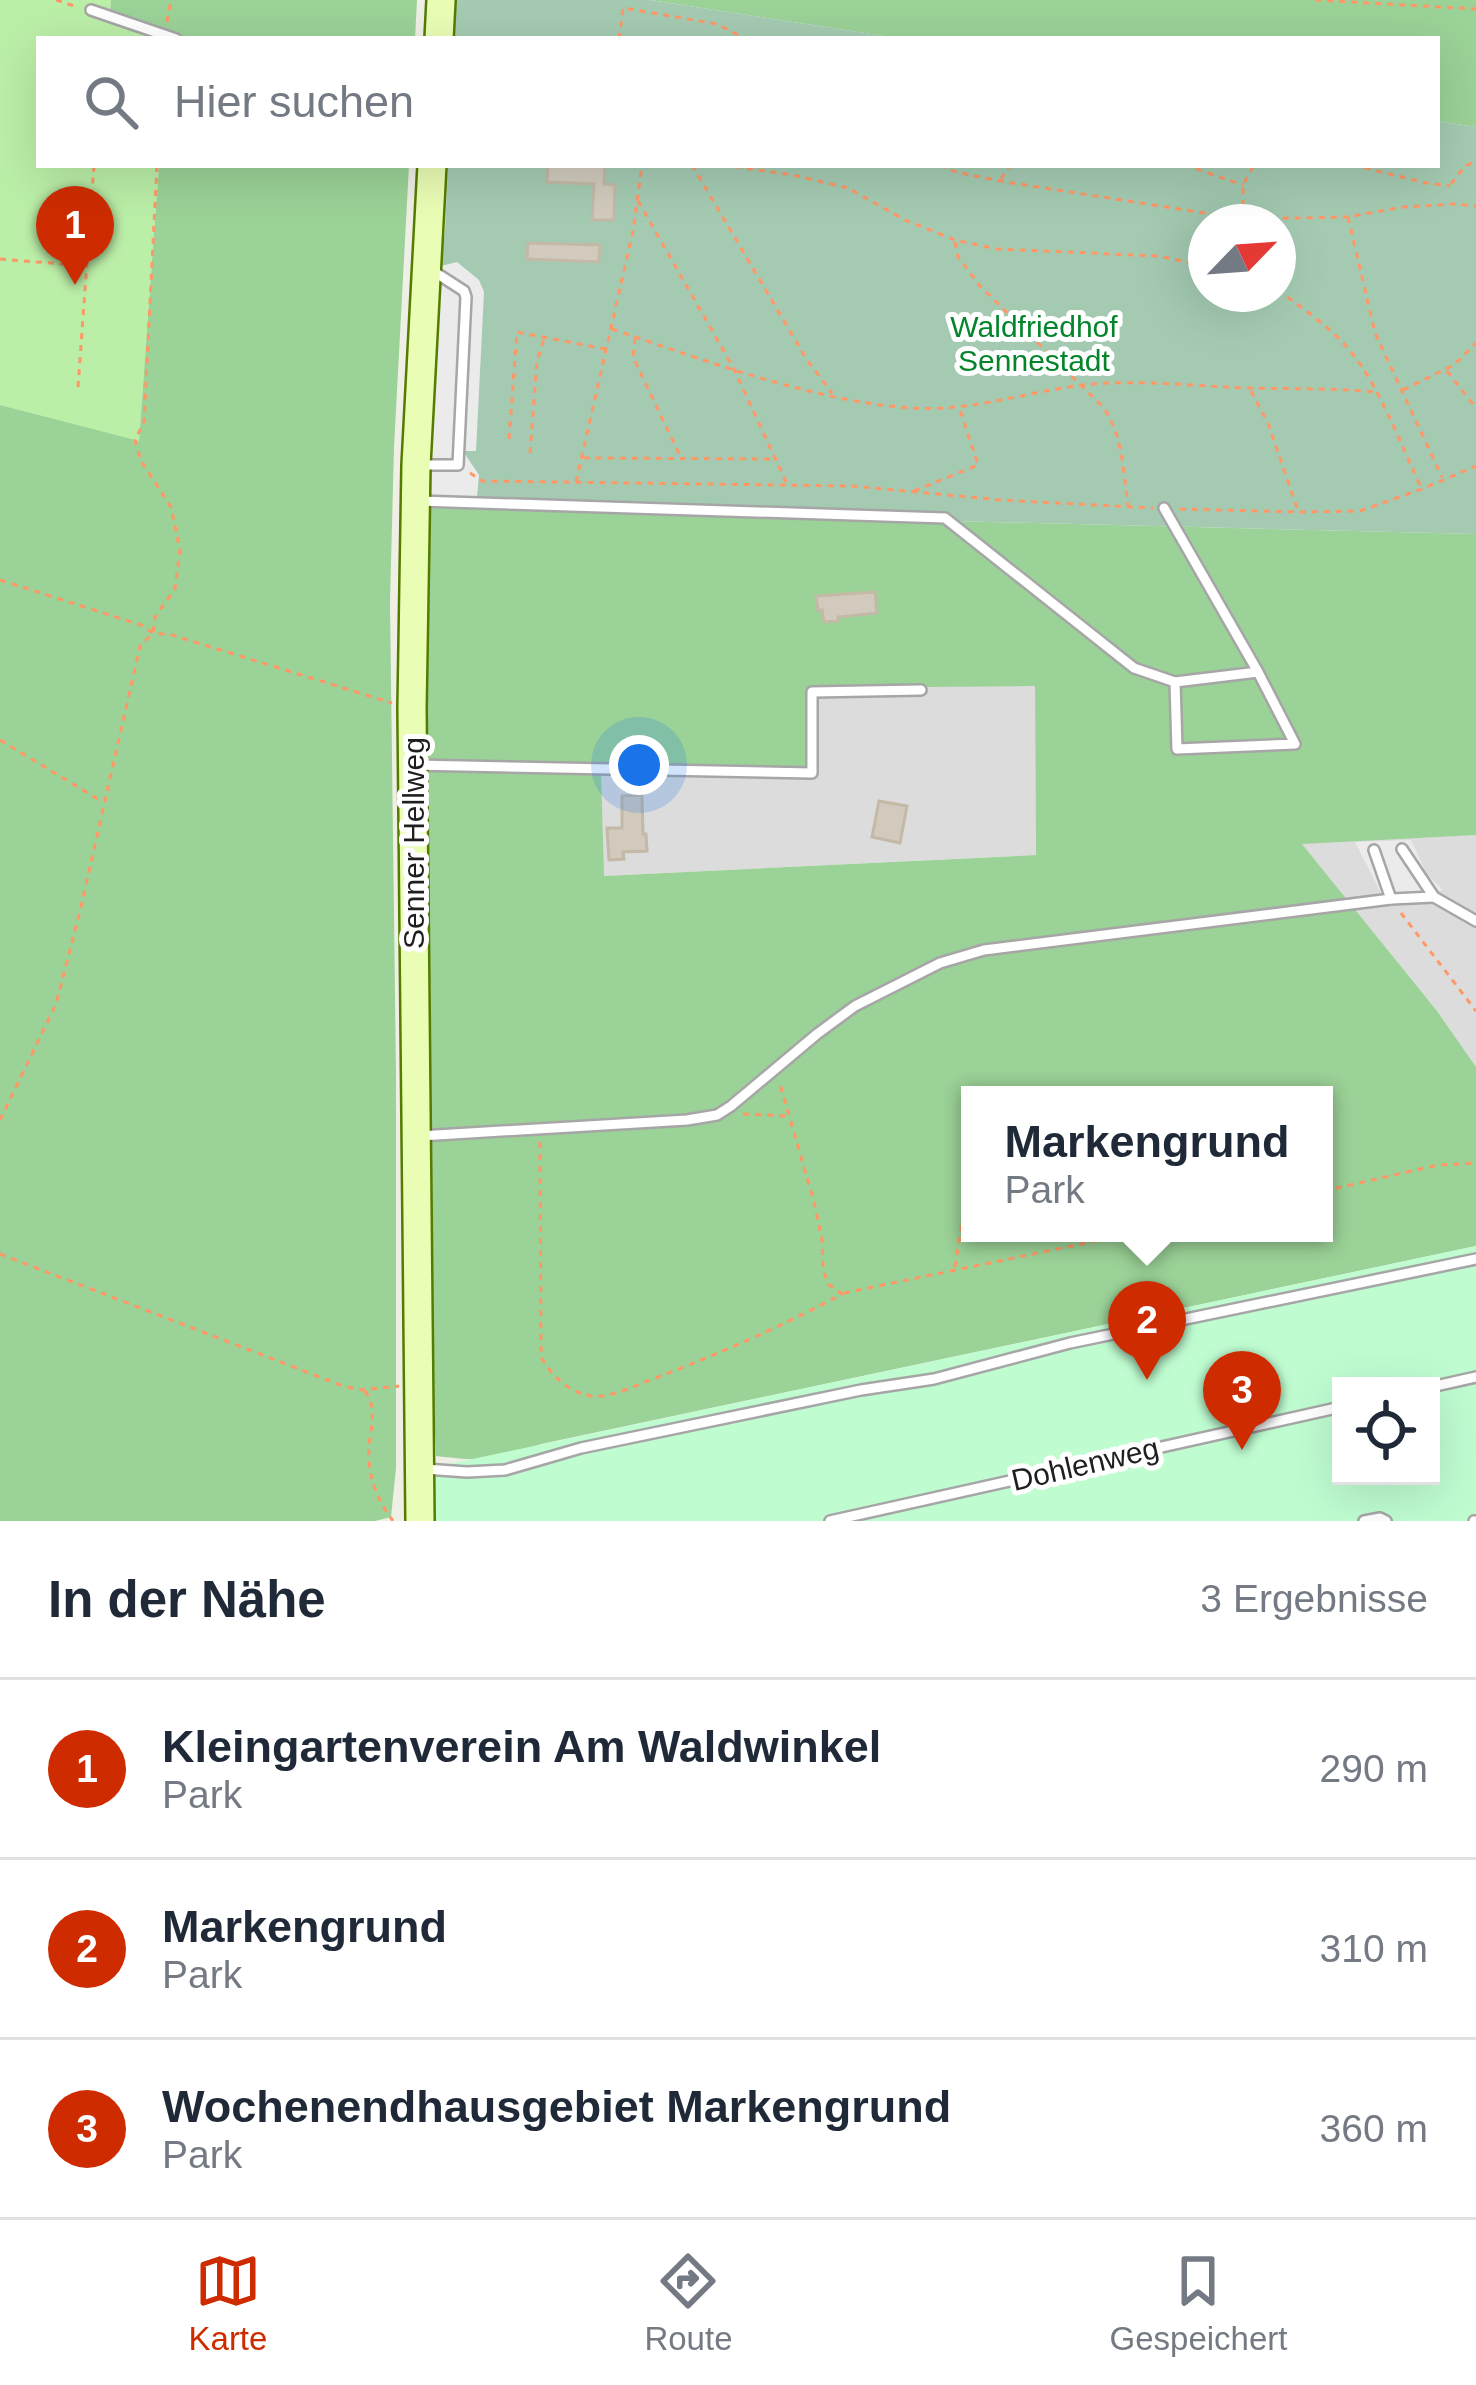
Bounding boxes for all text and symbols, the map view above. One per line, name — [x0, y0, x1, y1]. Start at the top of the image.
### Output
search box — [36, 36, 1440, 168]
icon: search — [78, 69, 144, 135]
text: Hier suchen — [174, 76, 414, 127]
pin: 1 — [36, 186, 114, 285]
north arrow — [1188, 204, 1296, 312]
park label: Waldfriedhof Sennestadt — [950, 310, 1118, 377]
your location — [609, 735, 669, 795]
street label: Senner Hellweg — [397, 737, 430, 949]
popup — [961, 1086, 1333, 1242]
text: Markengrund — [1004, 1116, 1290, 1167]
text: Park — [1004, 1168, 1085, 1211]
pin: 2 — [1108, 1281, 1186, 1380]
pin: 3 — [1203, 1351, 1281, 1450]
map controls — [1332, 1377, 1440, 1485]
button: locate — [1332, 1377, 1440, 1485]
street label: Dohlenweg — [1008, 1431, 1162, 1497]
text: In der Nähe — [48, 1571, 326, 1628]
text: 3 Ergebnisse — [1200, 1577, 1428, 1620]
text: Kleingartenverein Am Waldwinkel — [162, 1721, 881, 1772]
text: 1 — [76, 1747, 98, 1790]
text: 290 m — [1320, 1747, 1428, 1790]
text: Park — [162, 1773, 242, 1816]
text: Markengrund — [162, 1901, 447, 1952]
text: 2 — [76, 1927, 98, 1970]
text: 310 m — [1320, 1927, 1428, 1970]
text: Park — [162, 1953, 242, 1996]
text: Wochenendhausgebiet Markengrund — [162, 2081, 951, 2132]
text: 3 — [76, 2107, 98, 2150]
text: 360 m — [1320, 2107, 1428, 2150]
text: Park — [162, 2133, 242, 2176]
tab: Karte — [189, 2248, 267, 2358]
tab: Route — [644, 2248, 732, 2358]
tab: Gespeichert — [1110, 2248, 1287, 2358]

